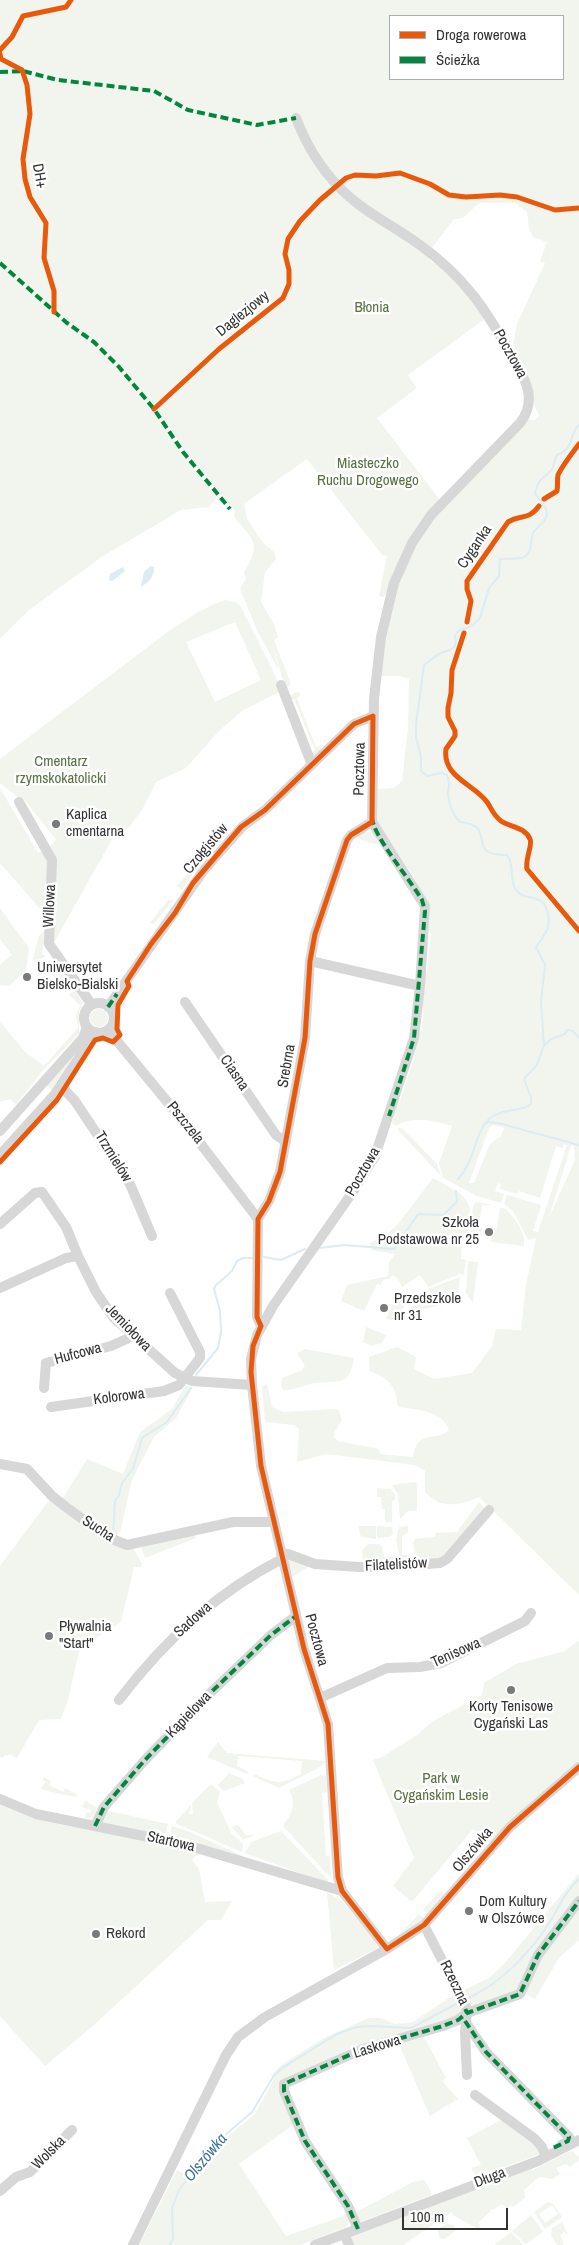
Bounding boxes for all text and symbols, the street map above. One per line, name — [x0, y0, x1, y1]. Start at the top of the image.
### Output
legend — [389, 15, 564, 80]
text: Droga rowerowa — [436, 24, 526, 45]
text: Ścieżka — [436, 49, 480, 70]
street label: DH+ — [28, 162, 50, 190]
street label: Daglezjowy — [213, 287, 273, 341]
park label: Błonia — [355, 299, 389, 317]
street label: Pocztowa — [489, 326, 531, 382]
park label: Miasteczko Ruchu Drogowego — [317, 455, 419, 490]
street label: Cyganka — [454, 522, 496, 572]
street label: Pocztowa — [351, 742, 369, 796]
park label: Cmentarz rzymskokatolicki — [16, 753, 106, 788]
place label: Kaplica cmentarna — [66, 806, 124, 841]
marker: Kaplica cmentarna — [50, 818, 62, 830]
street label: Czołgistów — [180, 820, 232, 878]
street label: Willowa — [40, 884, 60, 928]
place label: Uniwersytet Bielsko-Bialski — [37, 959, 118, 994]
marker: Uniwersytet Bielsko-Bialski — [21, 971, 33, 983]
street label: Srebrna — [274, 1043, 300, 1089]
street label: Ciasna — [216, 1052, 252, 1094]
street label: Pszczela — [163, 1098, 207, 1148]
street label: Trzmielów — [90, 1128, 136, 1186]
street label: Pocztowa — [342, 1144, 384, 1200]
place label: Szkoła Podstawowa nr 25 — [378, 1214, 479, 1249]
marker: Szkoła Podstawowa nr 25 — [483, 1226, 495, 1238]
place label: Przedszkole nr 31 — [394, 1290, 461, 1325]
street label: Jemiołowa — [101, 1301, 155, 1355]
marker: Przedszkole nr 31 — [378, 1302, 390, 1314]
street label: Hufcowa — [53, 1339, 103, 1369]
street label: Kolorowa — [92, 1385, 146, 1409]
street label: Sucha — [78, 1512, 118, 1546]
street label: Filatelistów — [364, 1554, 428, 1576]
street label: Sadowa — [170, 1598, 216, 1642]
street label: Pocztowa — [300, 1612, 332, 1668]
place label: Pływalnia "Start" — [59, 1618, 112, 1653]
marker: Pływalnia "Start" — [43, 1630, 55, 1642]
street label: Tenisowa — [429, 1634, 483, 1672]
marker: Korty Tenisowe Cygański Las — [505, 1684, 517, 1696]
street label: Kąpielowa — [163, 1688, 215, 1742]
place label: Korty Tenisowe Cygański Las — [469, 1698, 553, 1733]
park label: Park w Cygańskim Lesie — [393, 1770, 489, 1805]
street label: Olszówka — [449, 1824, 497, 1876]
street label: Startowa — [145, 1828, 197, 1856]
place label: Dom Kultury w Olszówce — [479, 1893, 547, 1928]
marker: Dom Kultury w Olszówce — [463, 1905, 475, 1917]
place label: Rekord — [106, 1925, 146, 1943]
marker: Rekord — [90, 1928, 102, 1940]
street label: Rzeczna — [435, 1958, 473, 2008]
street label: Laskowa — [351, 2031, 403, 2063]
water label: Olszówka — [180, 2130, 232, 2186]
street label: Wolska — [28, 2132, 70, 2174]
street label: Długa — [472, 2164, 508, 2192]
scale bar — [404, 2198, 510, 2230]
text: 100 m — [410, 2206, 444, 2227]

